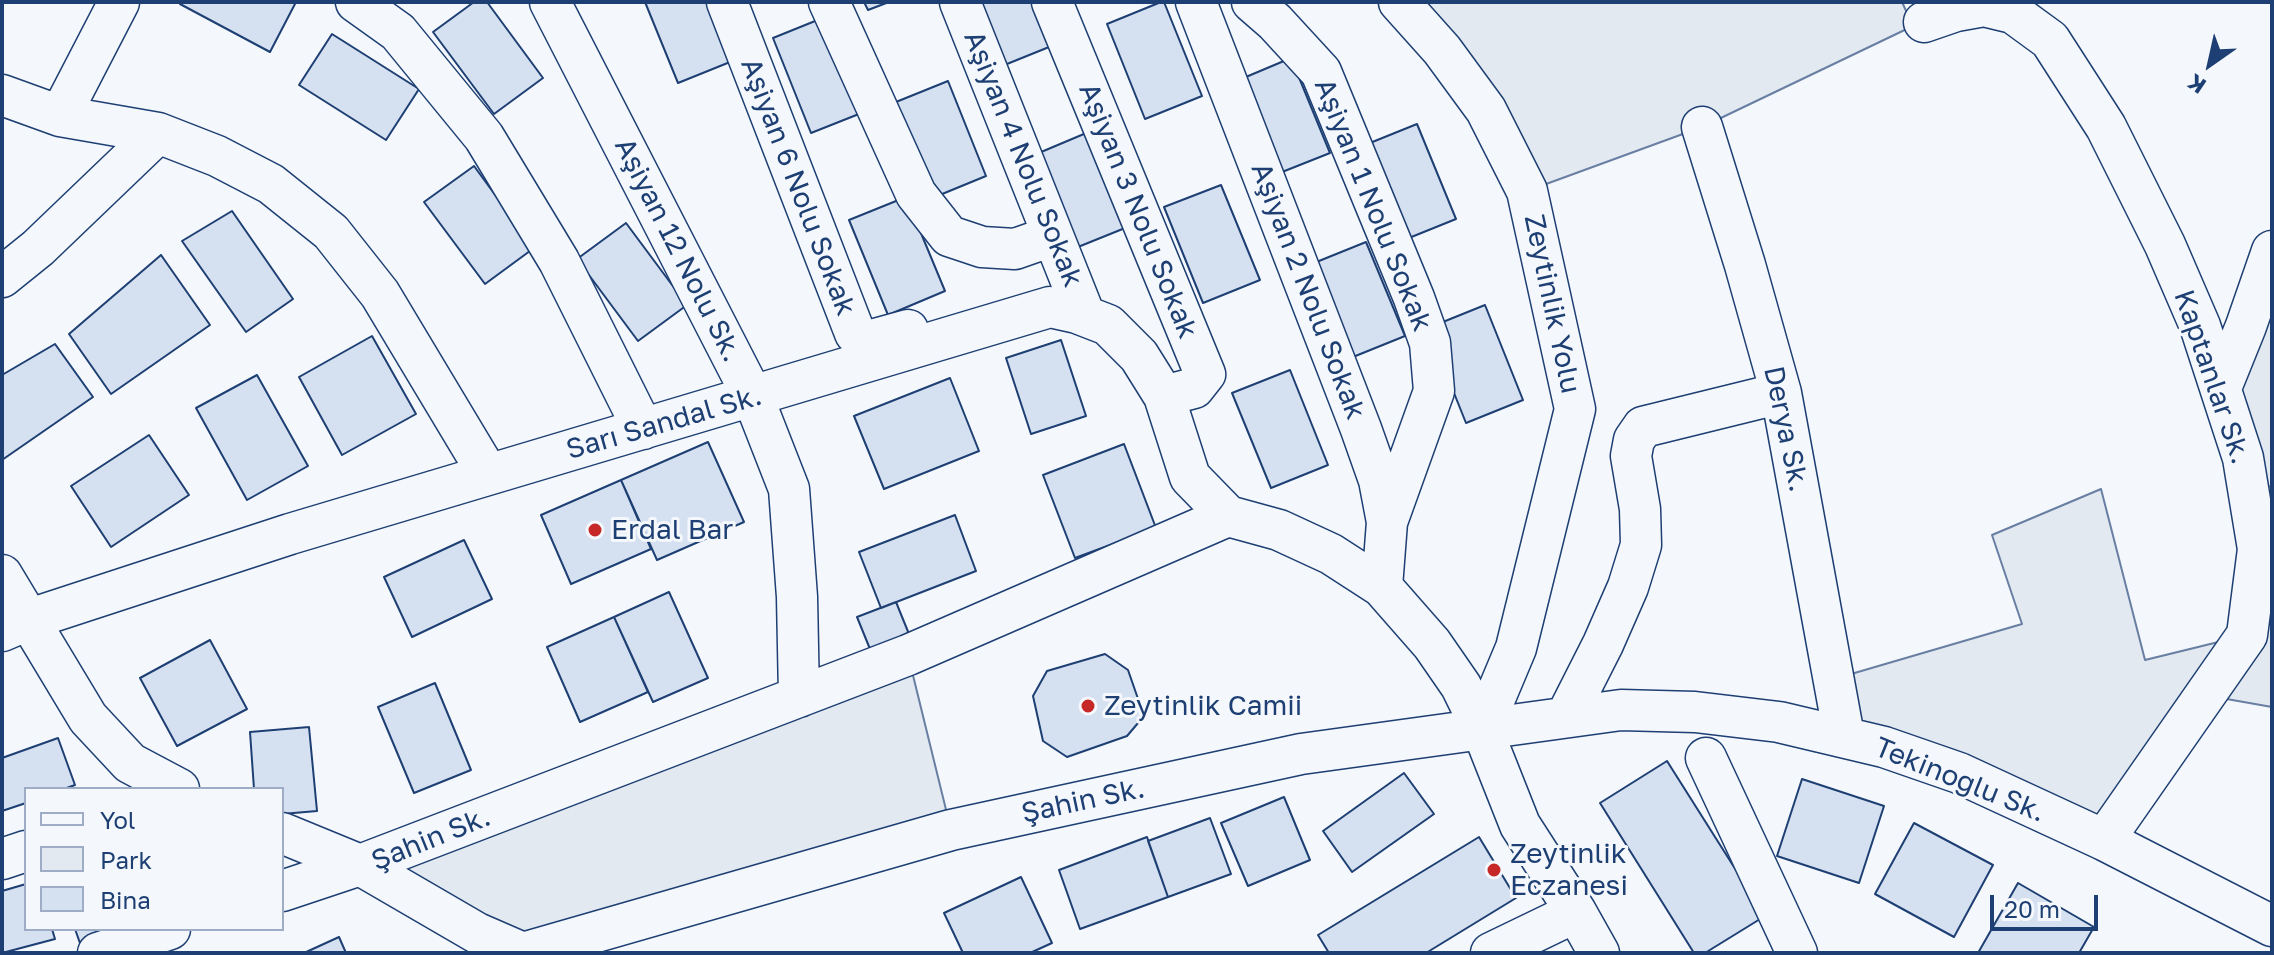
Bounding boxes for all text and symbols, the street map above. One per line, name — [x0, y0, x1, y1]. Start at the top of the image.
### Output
north arrow — [2170, 24, 2250, 104]
street label: Aşiyan 4 Nolu Sokak — [956, 26, 1090, 292]
street label: Aşiyan 6 Nolu Sokak — [733, 54, 863, 320]
text: K — [2182, 69, 2210, 100]
street label: Aşiyan 1 Nolu Sokak — [1307, 74, 1439, 336]
street label: Aşiyan 3 Nolu Sokak — [1071, 78, 1205, 344]
street label: Aşiyan 12 Nolu Sk. — [607, 133, 749, 367]
street label: Aşiyan 2 Nolu Sokak — [1244, 158, 1372, 424]
street label: Zeytinlik Yolu — [1517, 211, 1587, 397]
street label: Kaptanlar Sk. — [2167, 286, 2257, 468]
street label: Derya Sk. — [1756, 363, 1816, 495]
street label: Sarı Sandal Sk. — [563, 379, 765, 467]
place label: Erdal Bar — [611, 513, 733, 547]
marker: Erdal Bar — [586, 521, 604, 539]
place label: Zeytinlik Camii — [1104, 689, 1302, 723]
marker: Zeytinlik Camii — [1079, 697, 1097, 715]
street label: Tekinoğlu Sk. — [1870, 731, 2050, 829]
street label: Şahin Sk. — [1018, 772, 1148, 830]
legend — [24, 787, 284, 931]
street label: Şahin Sk. — [367, 800, 495, 878]
text: Yol — [100, 805, 136, 834]
place label: Zeytinlik Eczanesi — [1510, 837, 1628, 903]
text: Park — [100, 845, 152, 874]
marker: Zeytinlik Eczanesi — [1485, 861, 1503, 879]
scale bar — [1994, 879, 2102, 929]
text: Bina — [100, 885, 151, 914]
text: 20 m — [2004, 894, 2060, 923]

